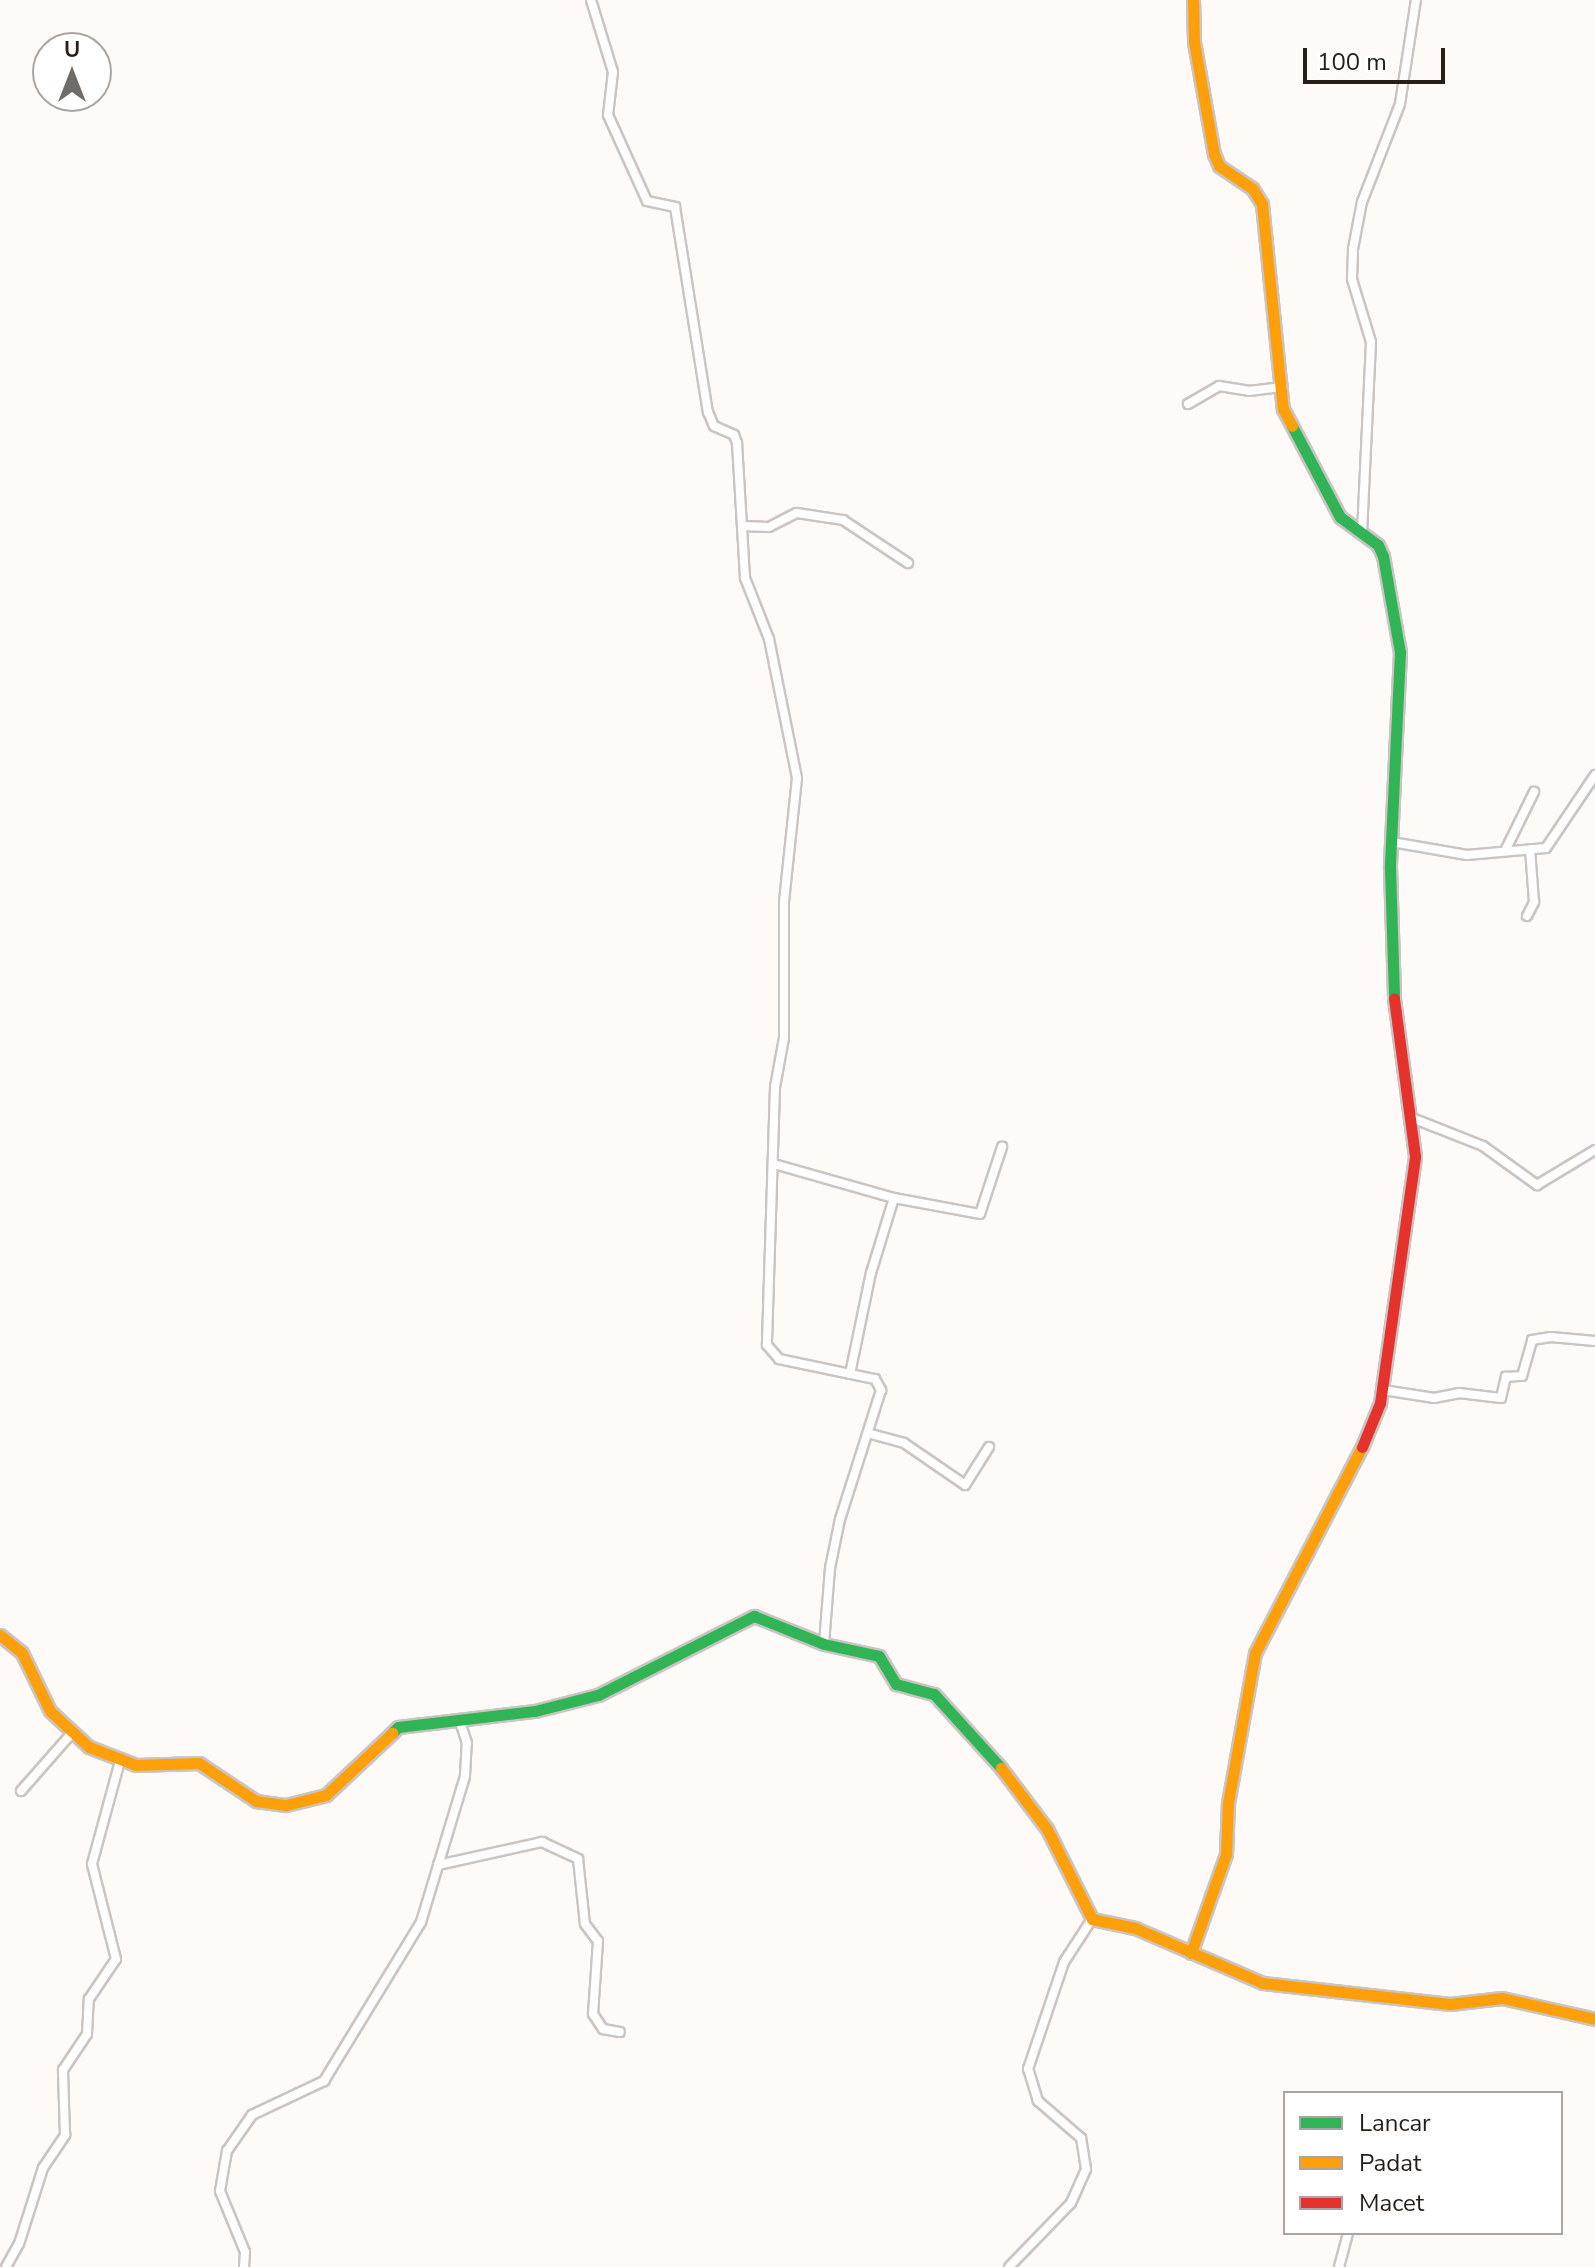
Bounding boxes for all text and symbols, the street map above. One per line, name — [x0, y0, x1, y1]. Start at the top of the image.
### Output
north arrow — [32, 32, 112, 112]
scale bar — [1307, 32, 1449, 82]
text: U — [64, 35, 80, 65]
text: 100 m — [1317, 46, 1387, 78]
legend — [1283, 2091, 1563, 2235]
text: Lancar — [1359, 2107, 1431, 2139]
text: Padat — [1359, 2147, 1421, 2179]
text: Macet — [1359, 2187, 1424, 2219]

